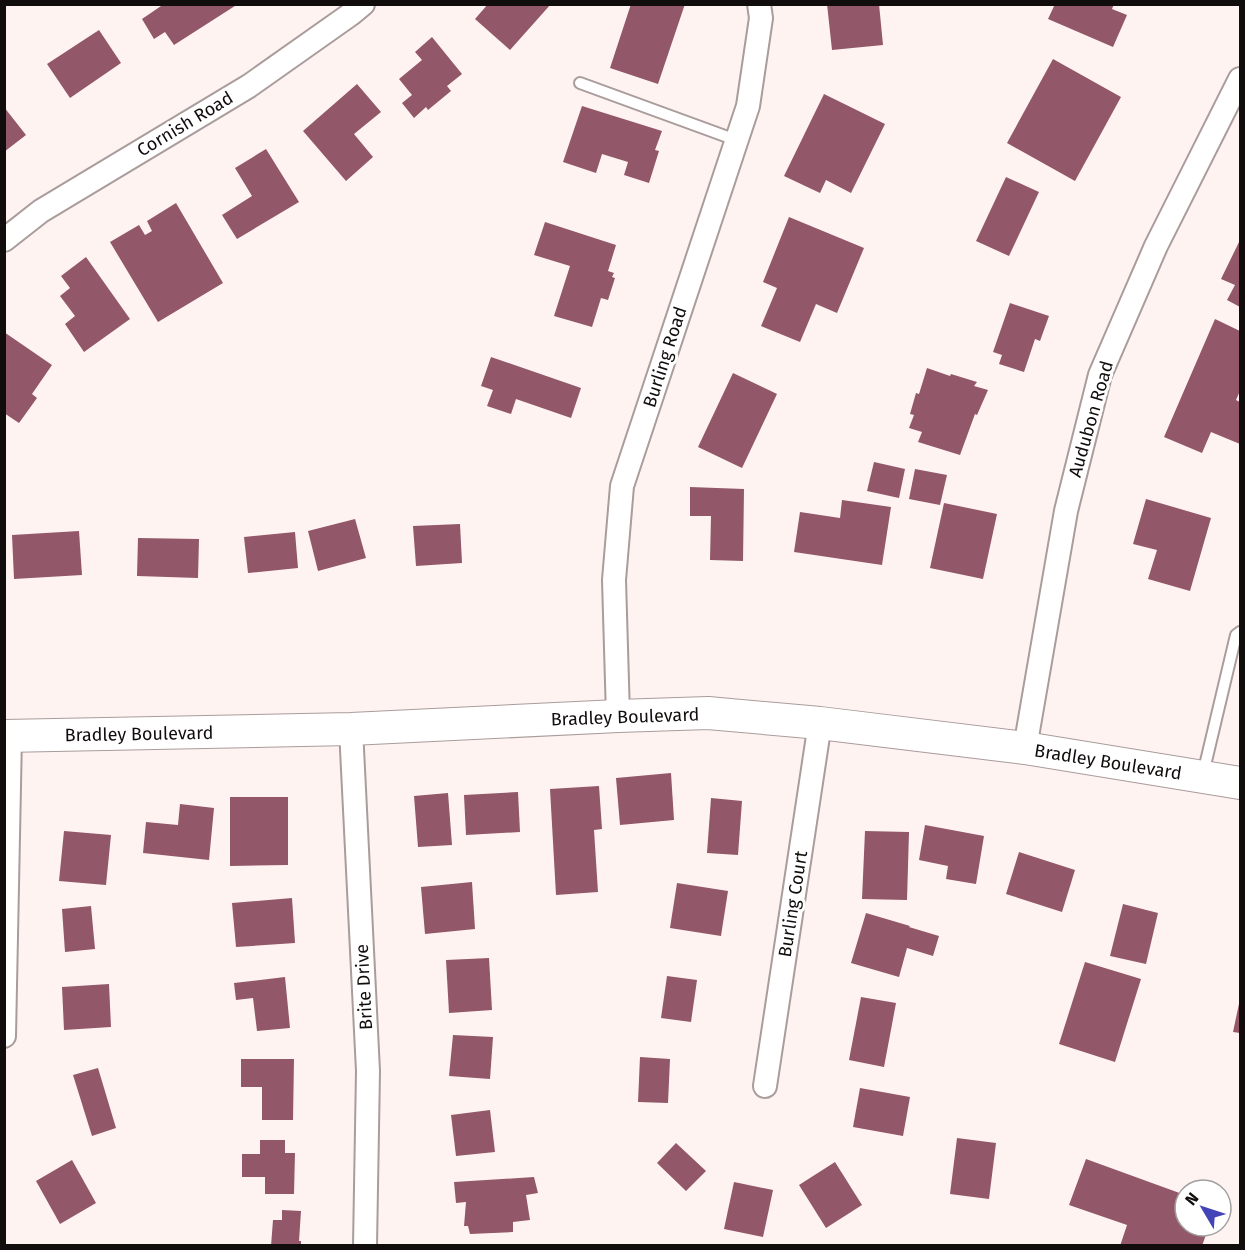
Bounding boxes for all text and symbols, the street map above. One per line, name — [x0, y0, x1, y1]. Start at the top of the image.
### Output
street label: Cornish Road — [133, 87, 237, 161]
street label: Burling Road — [638, 304, 692, 410]
street label: Audubon Road — [1064, 358, 1118, 480]
street label: Bradley Boulevard — [550, 703, 700, 731]
street label: Bradley Boulevard — [64, 722, 214, 746]
street label: Bradley Boulevard — [1033, 739, 1183, 785]
street label: Burling Court — [774, 849, 812, 959]
street label: Brite Drive — [351, 943, 377, 1031]
north arrow — [1173, 1178, 1233, 1238]
text: N — [1181, 1189, 1202, 1209]

